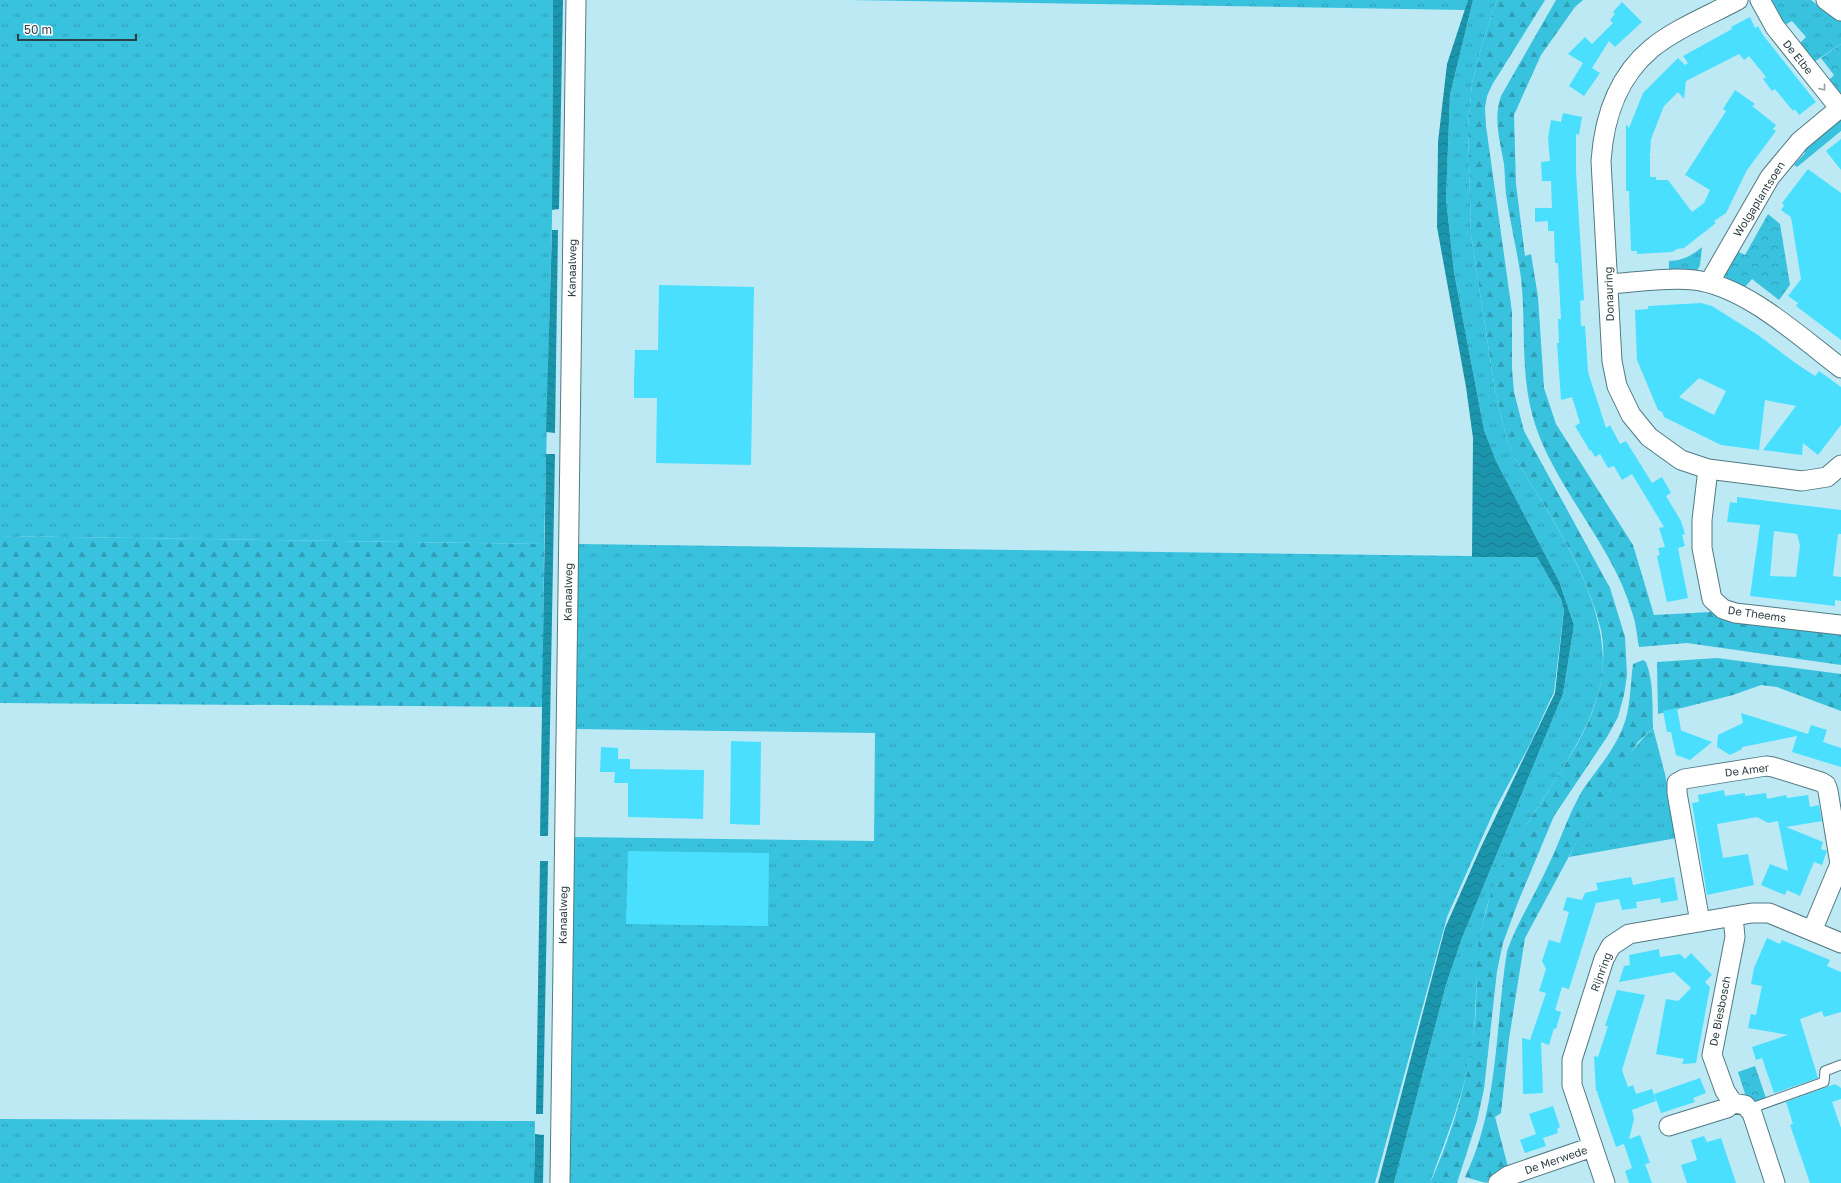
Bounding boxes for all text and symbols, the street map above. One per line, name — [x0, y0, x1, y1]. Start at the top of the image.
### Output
scale bar — [18, 16, 136, 42]
text: 50 m — [24, 22, 52, 37]
street label: De Elbe — [1781, 37, 1816, 76]
one-way arrow — [1819, 84, 1826, 91]
street label: Wolgaplantsoen — [1730, 159, 1787, 239]
street label: Kanaalweg — [564, 239, 579, 297]
street label: Donauring — [1601, 266, 1616, 322]
street label: Kanaalweg — [560, 563, 575, 621]
street label: De Theems — [1727, 603, 1787, 624]
street label: De Amer — [1724, 760, 1771, 779]
street label: Kanaalweg — [555, 886, 570, 944]
street label: Rijnring — [1587, 950, 1614, 993]
street label: De Biesbosch — [1706, 975, 1733, 1047]
street label: De Merwede — [1523, 1143, 1589, 1176]

